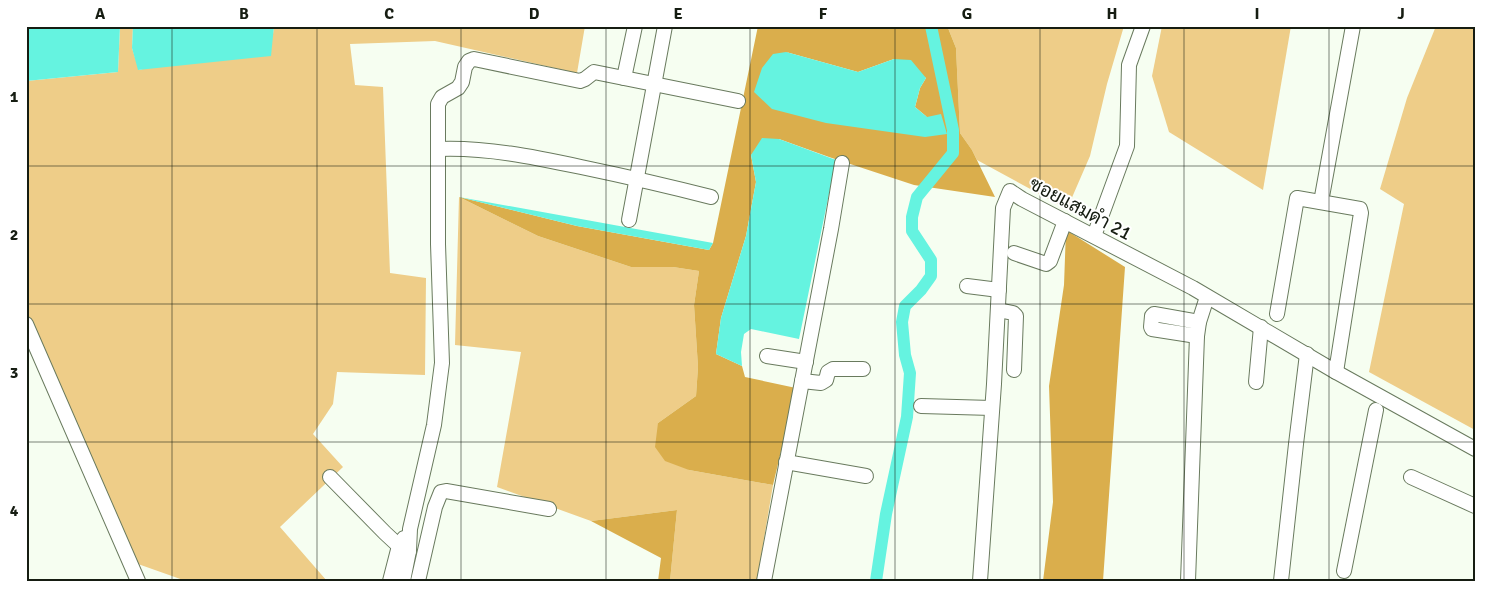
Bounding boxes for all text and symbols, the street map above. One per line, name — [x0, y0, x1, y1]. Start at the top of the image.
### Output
text: A — [95, 4, 106, 24]
text: B — [239, 4, 249, 24]
text: C — [384, 4, 394, 24]
text: D — [529, 4, 540, 24]
text: E — [673, 4, 683, 24]
text: F — [819, 4, 828, 24]
text: G — [962, 4, 972, 24]
text: H — [1107, 4, 1117, 24]
text: I — [1254, 4, 1260, 24]
text: J — [1397, 4, 1405, 24]
text: 1 — [10, 87, 19, 107]
street label: ซอยแสมดำ 21 — [1025, 172, 1136, 246]
text: 2 — [10, 225, 18, 245]
text: 3 — [10, 363, 18, 383]
text: 4 — [10, 501, 19, 521]

